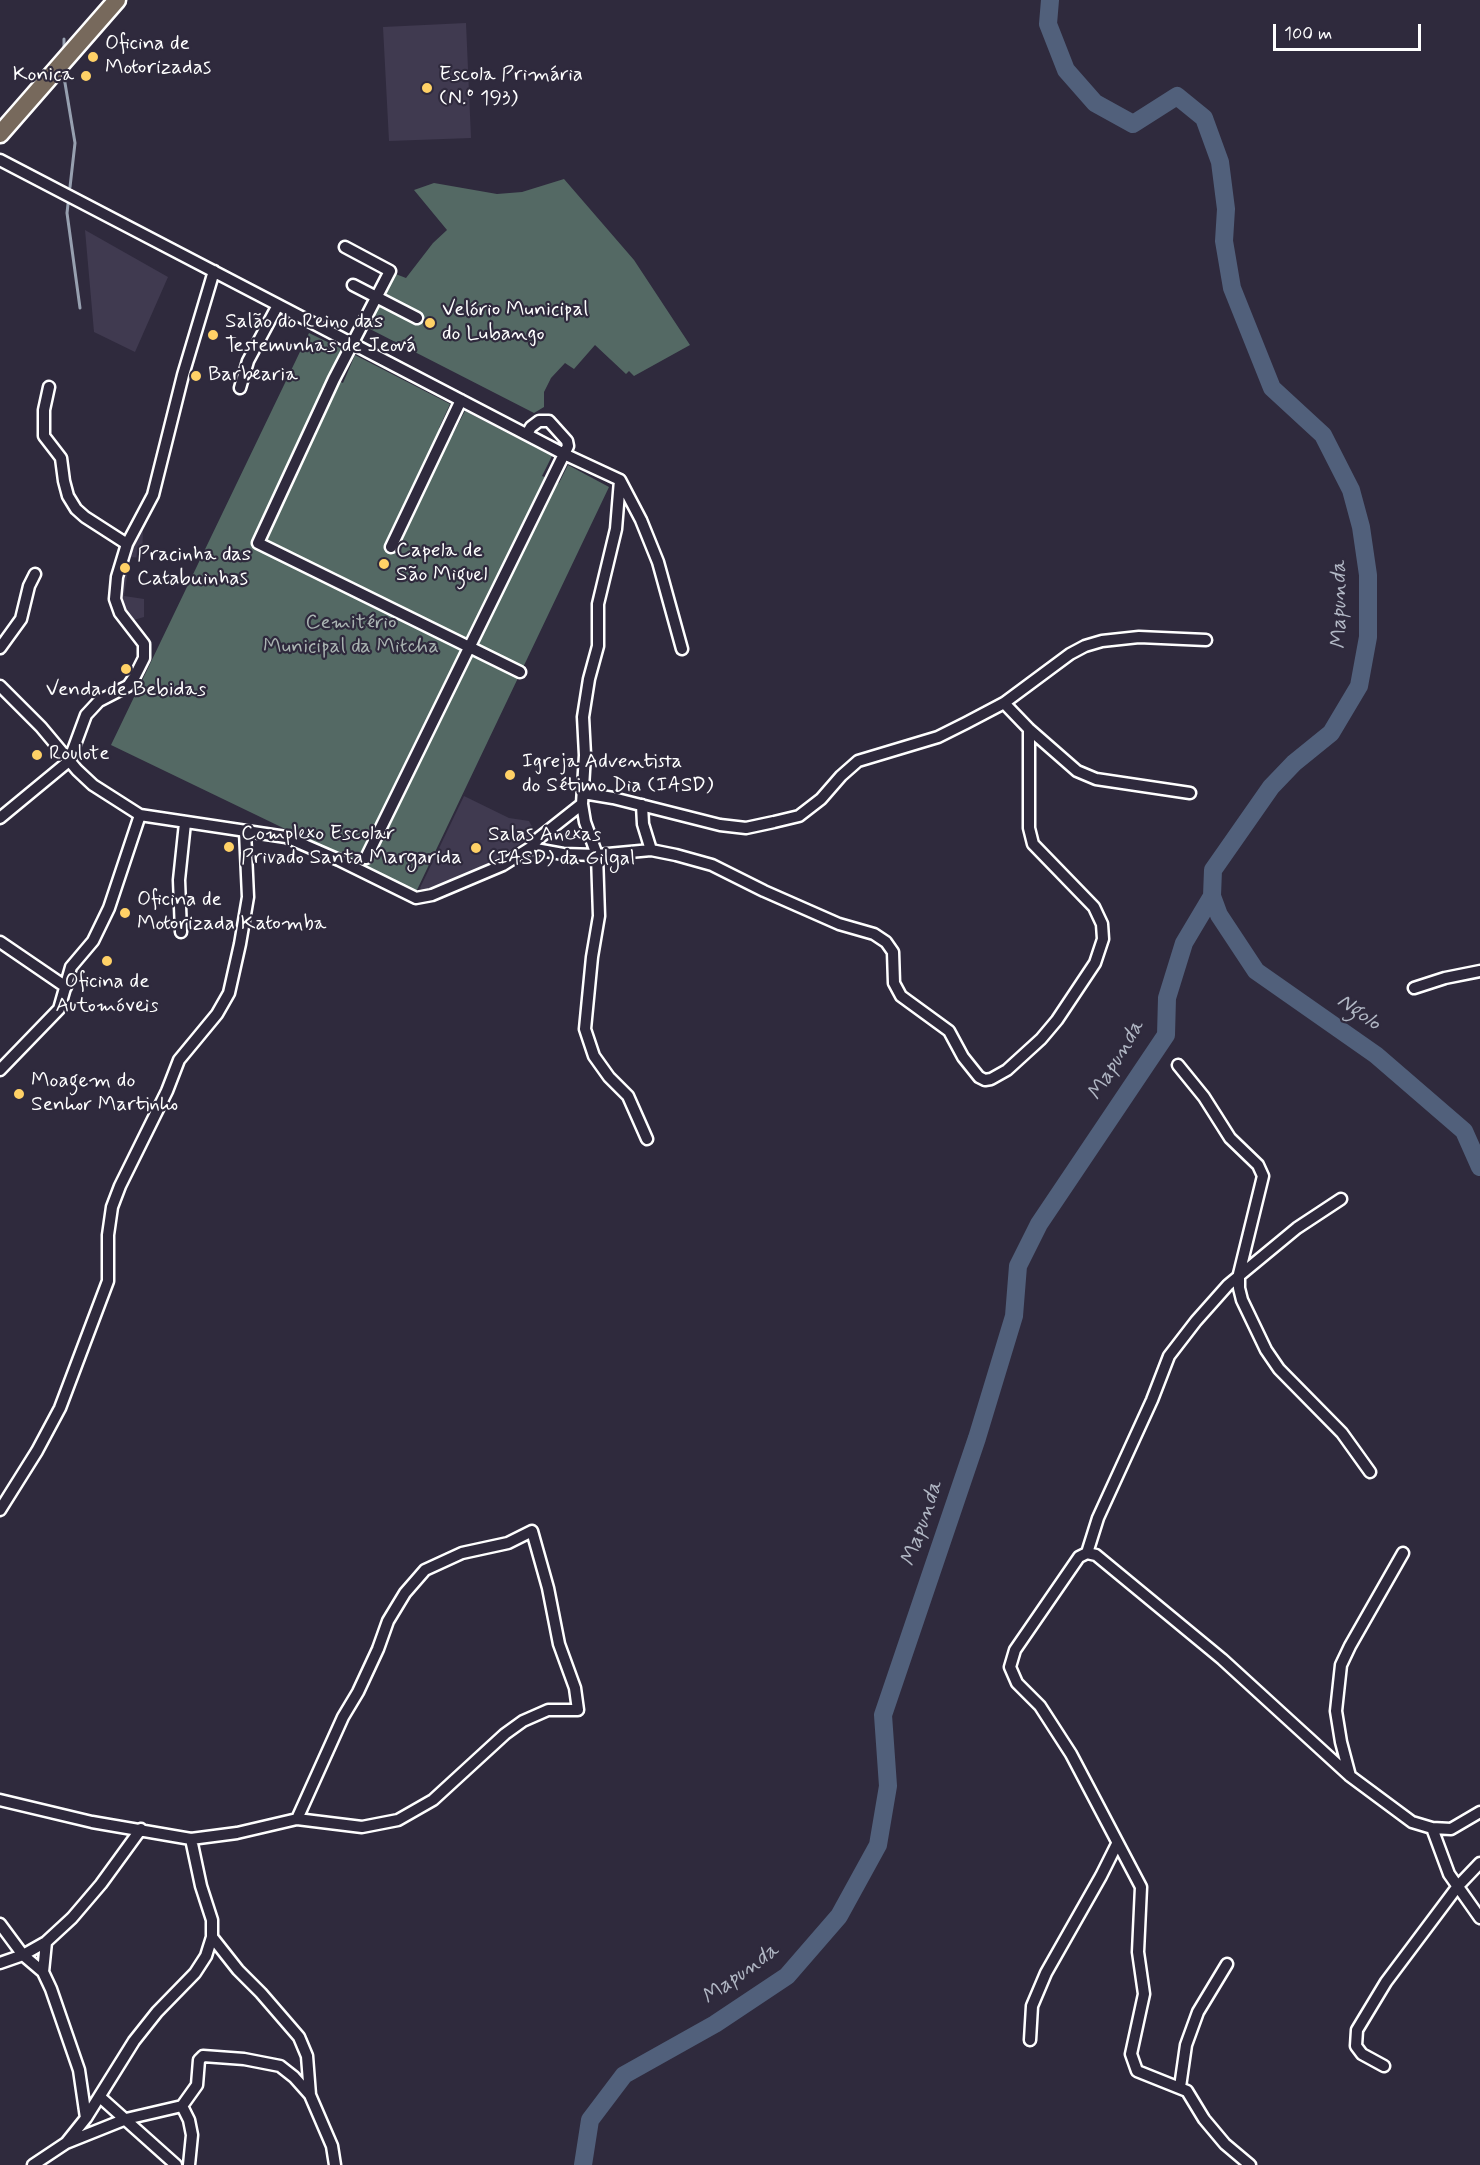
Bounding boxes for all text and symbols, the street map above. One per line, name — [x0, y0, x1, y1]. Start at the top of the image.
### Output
scale bar — [1276, 12, 1424, 50]
text: 100 m — [1284, 22, 1332, 46]
place label: Oficina de Motorizadas — [105, 32, 211, 82]
marker: Oficina de Motorizadas — [86, 50, 100, 64]
place label: Konica — [13, 63, 74, 89]
place label: Escola Primária (N.º 193) — [439, 63, 583, 113]
marker: Konica — [79, 69, 93, 83]
marker: Escola Primária (N.º 193) — [420, 81, 434, 95]
place label: Velório Municipal do Lubango — [442, 298, 588, 348]
place label: Salão do Reino das Testemunhas de Jeová — [225, 310, 416, 360]
marker: Velório Municipal do Lubango — [423, 316, 437, 330]
marker: Salão do Reino das Testemunhas de Jeová — [206, 328, 220, 342]
place label: Barbearia — [208, 363, 298, 389]
marker: Barbearia — [189, 369, 203, 383]
place label: Capela de São Miguel — [396, 539, 487, 589]
place label: Pracinha das Catabuinhas — [137, 543, 251, 593]
marker: Capela de São Miguel — [377, 557, 391, 571]
marker: Pracinha das Catabuinhas — [118, 561, 132, 575]
water label: Mapunda — [1327, 561, 1353, 649]
park label: Cemitério Municipal da Mitcha — [263, 611, 439, 661]
marker: Venda de Bebidas — [119, 662, 133, 676]
place label: Venda de Bebidas — [46, 678, 206, 704]
place label: Roulote — [49, 742, 110, 768]
marker: Roulote — [30, 748, 44, 762]
place label: Igreja Adventista do Sétimo Dia (IASD) — [522, 750, 713, 800]
marker: Igreja Adventista do Sétimo Dia (IASD) — [503, 768, 517, 782]
place label: Complexo Escolar Privado Santa Margarida — [241, 822, 462, 872]
place label: Salas Anexas (IASD) da Gilgal — [488, 823, 635, 873]
marker: Complexo Escolar Privado Santa Margarida — [222, 840, 236, 854]
marker: Salas Anexas (IASD) da Gilgal — [469, 841, 483, 855]
place label: Oficina de Motorizada Katomba — [137, 888, 326, 938]
marker: Oficina de Motorizada Katomba — [118, 906, 132, 920]
marker: Oficina de Automóveis — [100, 954, 114, 968]
place label: Oficina de Automóveis — [56, 970, 158, 1020]
water label: Ngolo — [1331, 989, 1385, 1037]
water label: Mapunda — [1083, 1016, 1151, 1106]
place label: Moagem do Senhor Martinho — [31, 1069, 178, 1119]
marker: Moagem do Senhor Martinho — [12, 1087, 26, 1101]
water label: Mapunda — [896, 1478, 950, 1570]
water label: Mapunda — [697, 1938, 785, 2012]

